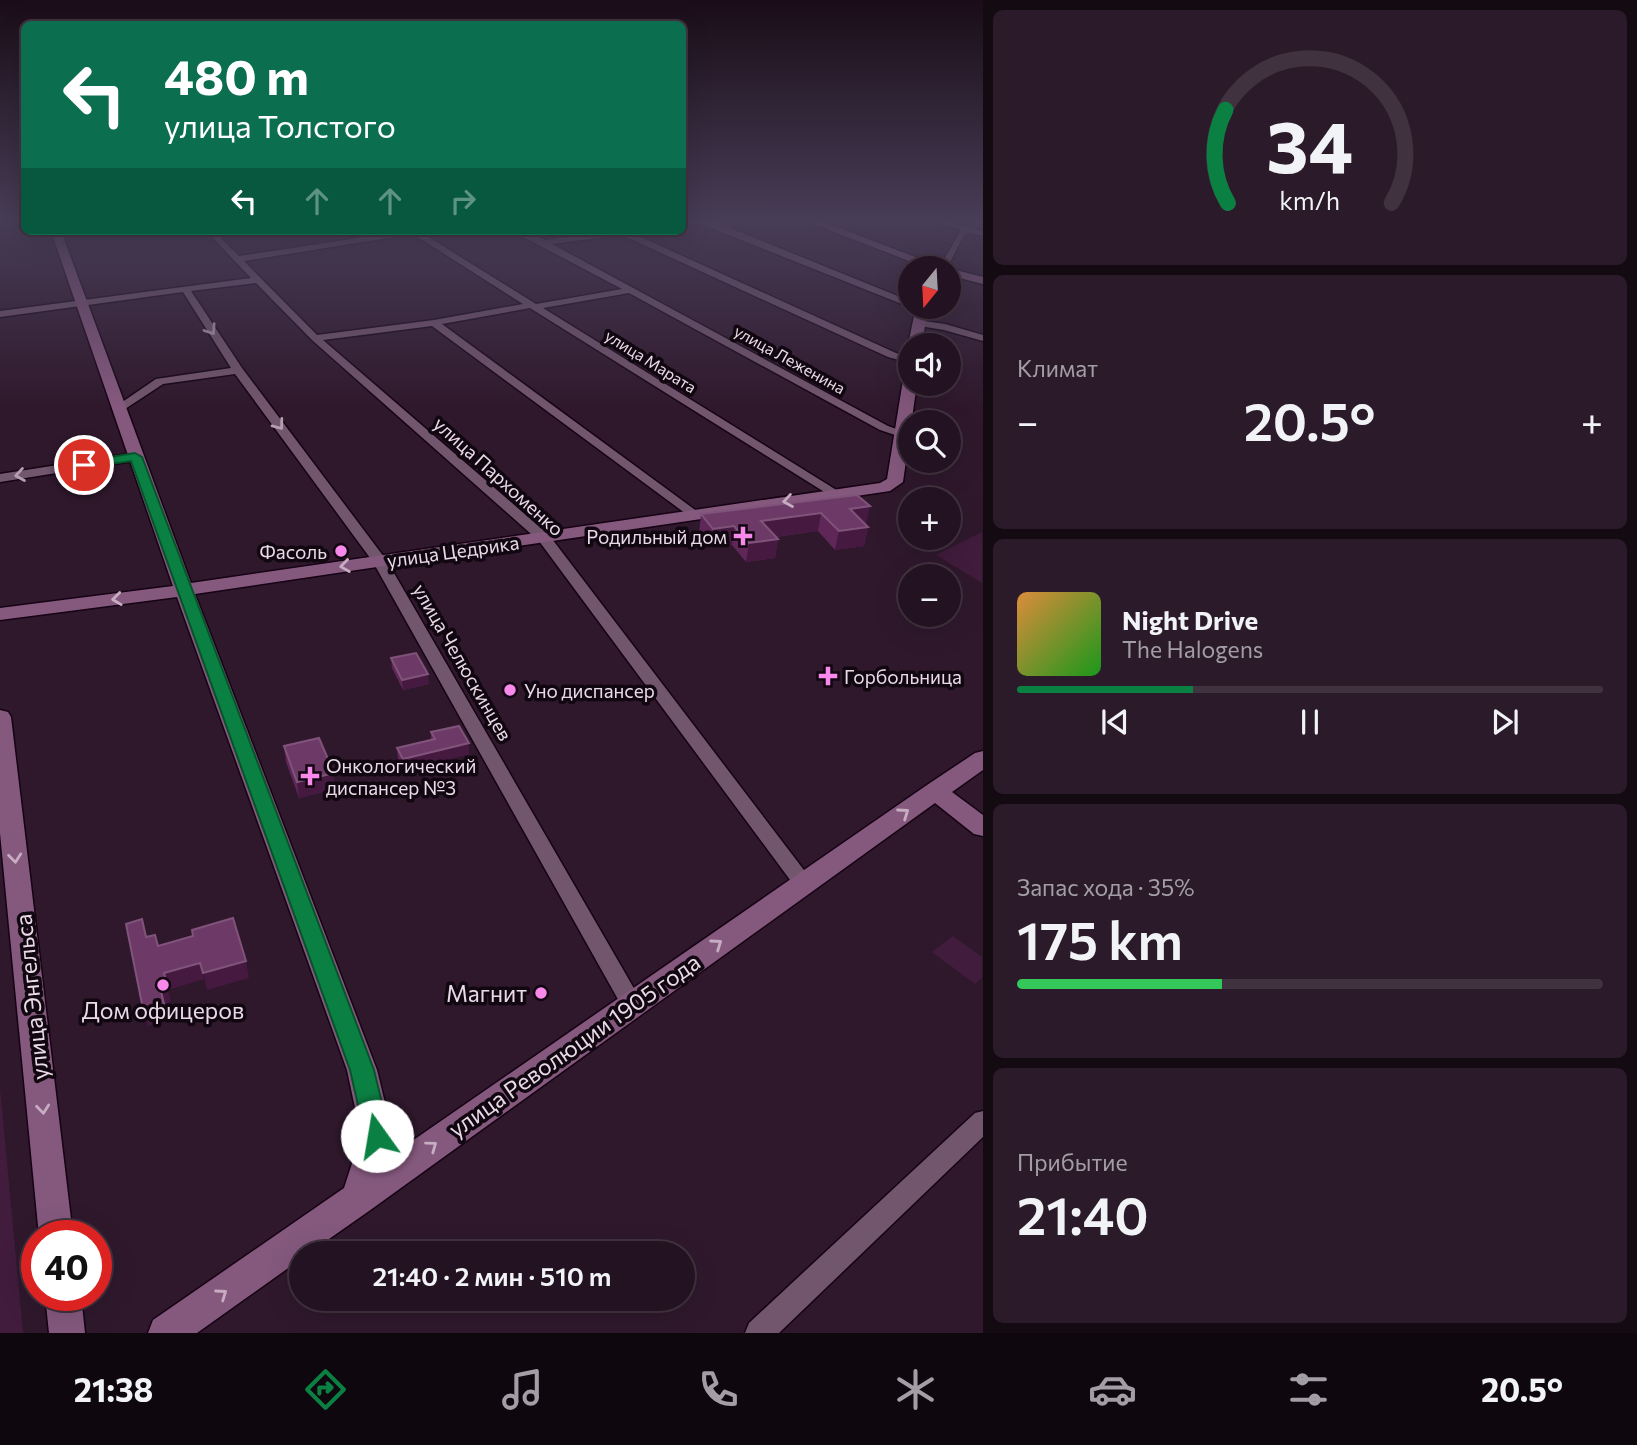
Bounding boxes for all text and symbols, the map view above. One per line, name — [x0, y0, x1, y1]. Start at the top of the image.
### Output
text: 480 m — [164, 45, 309, 105]
icon: left — [49, 49, 140, 140]
text: 34 — [1266, 100, 1354, 189]
text: улица Толстого — [164, 105, 396, 145]
icon: left — [225, 182, 263, 220]
icon: ahead — [298, 182, 336, 220]
icon: ahead — [371, 182, 409, 220]
icon: right — [444, 182, 482, 220]
text: km/h — [1280, 185, 1340, 215]
north arrow — [898, 256, 961, 318]
map controls — [898, 256, 961, 627]
street label: улица Леженина — [731, 321, 849, 397]
one-way arrow — [202, 322, 215, 335]
street label: улица Марата — [602, 325, 700, 397]
button: sound — [898, 333, 961, 396]
text: Климат — [1017, 354, 1098, 382]
text: 20.5° — [1244, 388, 1375, 452]
text: − — [1017, 397, 1039, 444]
text: + — [1581, 397, 1603, 444]
button: search — [898, 410, 961, 473]
street label: улица Пархоменко — [429, 412, 569, 540]
one-way arrow — [270, 417, 283, 430]
pin — [54, 435, 114, 495]
icon: arrive — [65, 446, 103, 484]
one-way arrow — [14, 467, 25, 482]
button: + — [898, 487, 961, 550]
one-way arrow — [783, 493, 794, 508]
place label: Родильный дом — [586, 525, 727, 548]
marker: Родильный дом — [733, 526, 753, 546]
street label: улица Цедрика — [385, 530, 521, 572]
place label: Фасоль — [260, 540, 327, 563]
marker: Фасоль — [333, 543, 349, 559]
one-way arrow — [339, 559, 351, 574]
button: − — [898, 564, 961, 627]
street label: улица Челюскинцев — [409, 579, 517, 745]
one-way arrow — [111, 591, 123, 606]
text: Night Drive — [1122, 604, 1258, 635]
text: The Halogens — [1122, 635, 1263, 663]
place label: Горбольница — [844, 665, 962, 688]
marker: Горбольница — [818, 666, 838, 686]
place label: Уно диспансер — [524, 679, 655, 702]
marker: Уно диспансер — [502, 682, 518, 698]
icon: previous — [1096, 703, 1134, 741]
icon: pause — [1291, 703, 1329, 741]
icon: next — [1486, 703, 1524, 741]
place label: Онкологический диспансер №3 — [326, 754, 476, 799]
marker: Онкологический диспансер №3 — [300, 766, 320, 786]
one-way arrow — [896, 809, 909, 821]
one-way arrow — [8, 852, 23, 864]
text: Запас хода · 35% — [1017, 873, 1194, 901]
text: 175 km — [1017, 907, 1183, 971]
street label: улица Энгельса — [8, 913, 54, 1081]
one-way arrow — [709, 939, 722, 952]
street label: улица Революции 1905 года — [443, 947, 705, 1143]
marker: Дом офицеров — [155, 977, 171, 993]
place label: Магнит — [446, 979, 527, 1007]
marker: Магнит — [533, 985, 549, 1001]
place label: Дом офицеров — [82, 996, 244, 1024]
position arrow — [340, 1099, 414, 1173]
one-way arrow — [35, 1103, 50, 1114]
one-way arrow — [424, 1142, 437, 1155]
text: Прибытие — [1017, 1148, 1128, 1176]
text: 21:40 — [1017, 1182, 1149, 1246]
speed limit sign: 40 — [21, 1220, 112, 1311]
text: 21:40 · 2 мин · 510 m — [372, 1260, 612, 1291]
one-way arrow — [214, 1290, 227, 1302]
icon: directions — [301, 1365, 350, 1414]
icon: music — [498, 1365, 547, 1414]
icon: phone — [694, 1365, 743, 1414]
icon: climate — [891, 1365, 940, 1414]
icon: car — [1088, 1365, 1137, 1414]
icon: filters — [1284, 1365, 1333, 1414]
text: 21:38 — [74, 1369, 153, 1409]
text: 20.5° — [1481, 1369, 1563, 1409]

